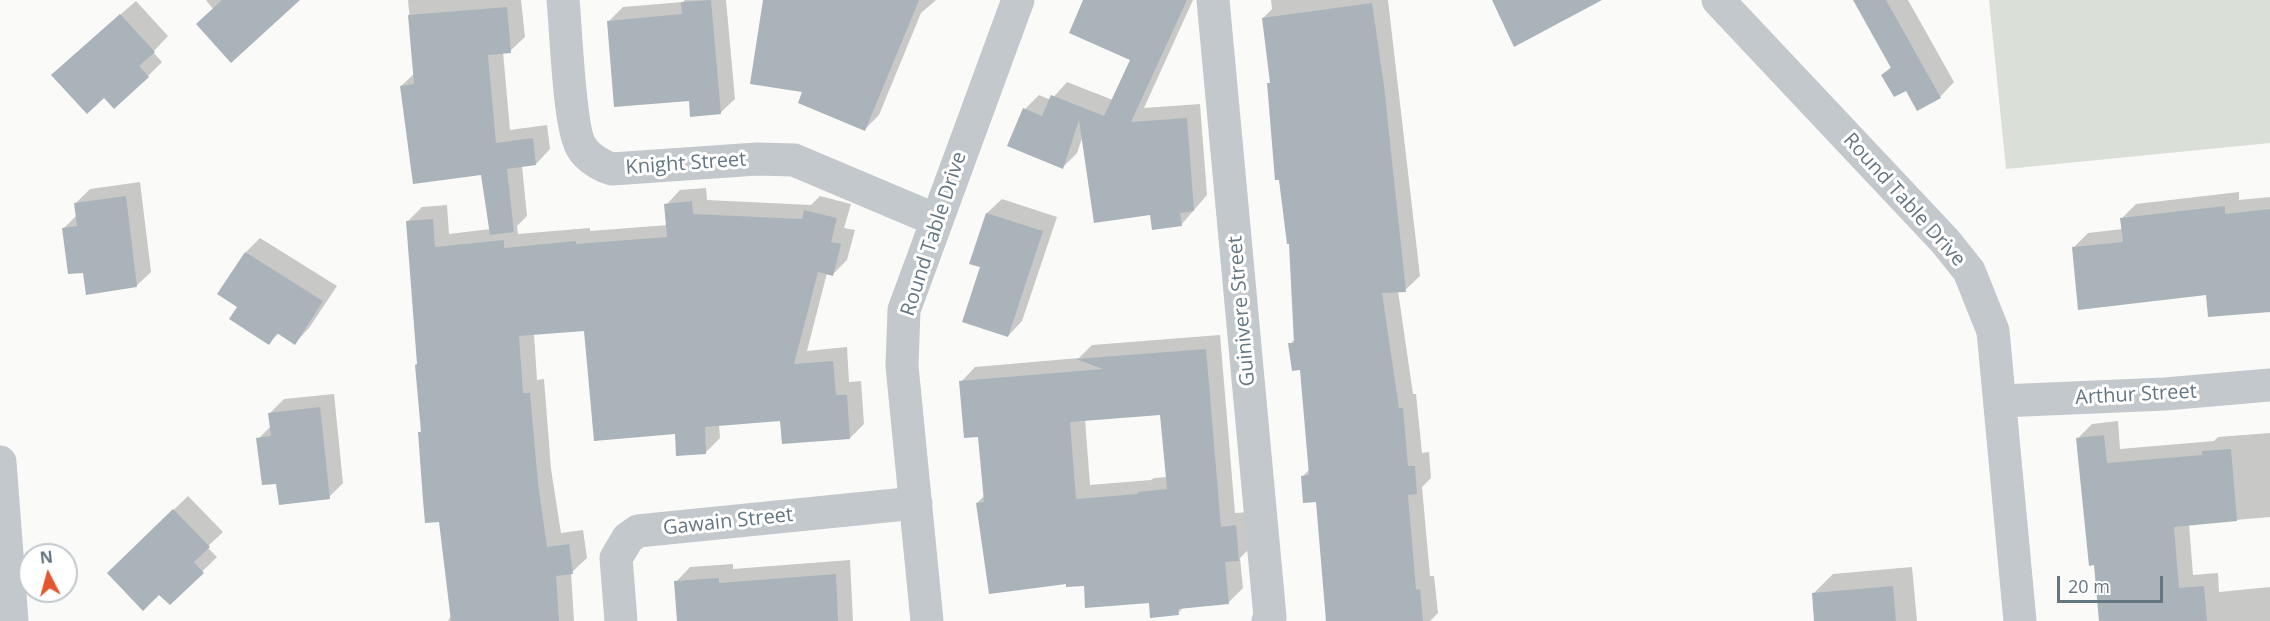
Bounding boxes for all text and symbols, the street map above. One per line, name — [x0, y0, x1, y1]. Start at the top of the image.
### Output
street label: Round Table Drive — [1838, 128, 1970, 272]
street label: Knight Street — [625, 148, 747, 180]
street label: Round Table Drive — [896, 149, 972, 319]
street label: Guinivere Street — [1223, 235, 1261, 387]
street label: Arthur Street — [2075, 380, 2197, 410]
street label: Gawain Street — [662, 503, 794, 541]
north arrow — [18, 543, 78, 603]
text: N — [39, 545, 54, 569]
scale bar — [2060, 564, 2166, 602]
text: 20 m — [2068, 574, 2110, 598]

